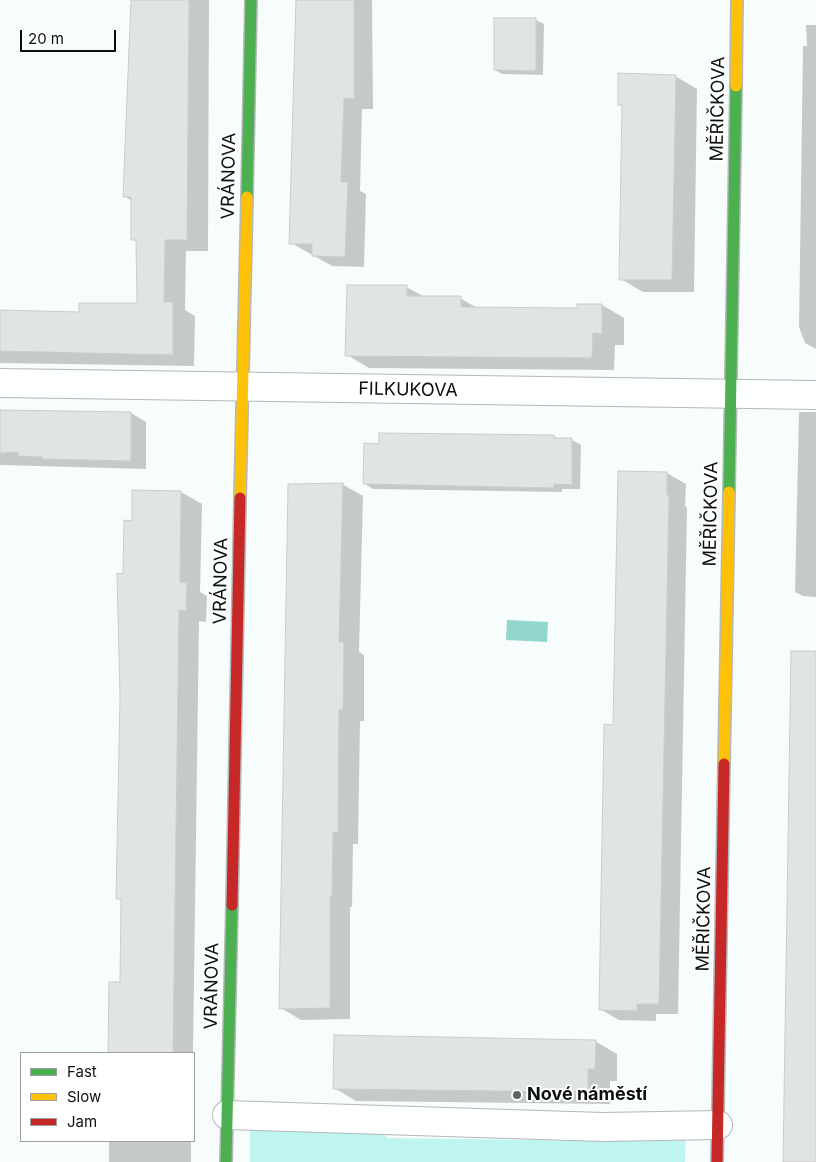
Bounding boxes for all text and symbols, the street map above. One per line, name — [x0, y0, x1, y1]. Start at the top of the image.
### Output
scale bar — [22, 20, 119, 52]
text: 20 m — [28, 29, 64, 48]
street label: MĚŘIČKOVA — [706, 56, 730, 162]
street label: VRÁNOVA — [217, 132, 241, 220]
street label: FILKUKOVA — [358, 378, 458, 402]
street label: MĚŘIČKOVA — [699, 461, 723, 567]
street label: VRÁNOVA — [209, 537, 233, 625]
street label: MĚŘIČKOVA — [692, 866, 716, 972]
street label: VRÁNOVA — [200, 942, 224, 1030]
legend — [20, 1052, 195, 1142]
text: Fast — [67, 1062, 97, 1081]
place label: Nové náměstí — [527, 1084, 647, 1106]
text: Slow — [67, 1087, 101, 1106]
marker: Nové náměstí — [511, 1089, 523, 1101]
text: Jam — [67, 1112, 97, 1131]

